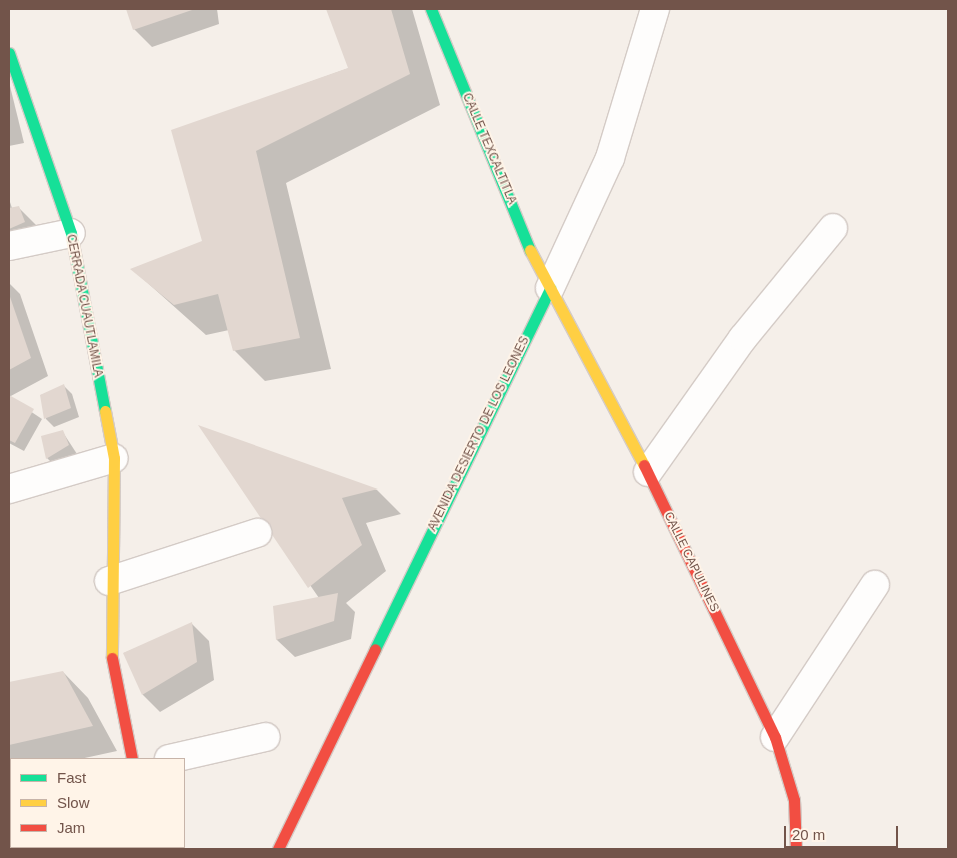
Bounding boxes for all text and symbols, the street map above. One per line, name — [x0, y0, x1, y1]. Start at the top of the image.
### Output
street label: CALLE TEXCALTITLA — [459, 91, 519, 207]
street label: CERRADA CUAUTLAMILA — [63, 233, 105, 379]
street label: AVENIDA DESIERTO DE LOS LEONES — [425, 334, 533, 534]
street label: CALLE CAPULINES — [661, 510, 721, 614]
legend — [10, 758, 185, 848]
text: Fast — [57, 769, 86, 786]
text: Slow — [57, 794, 90, 811]
scale bar — [787, 816, 901, 848]
text: Jam — [57, 819, 85, 836]
text: 20 m — [792, 826, 825, 843]

